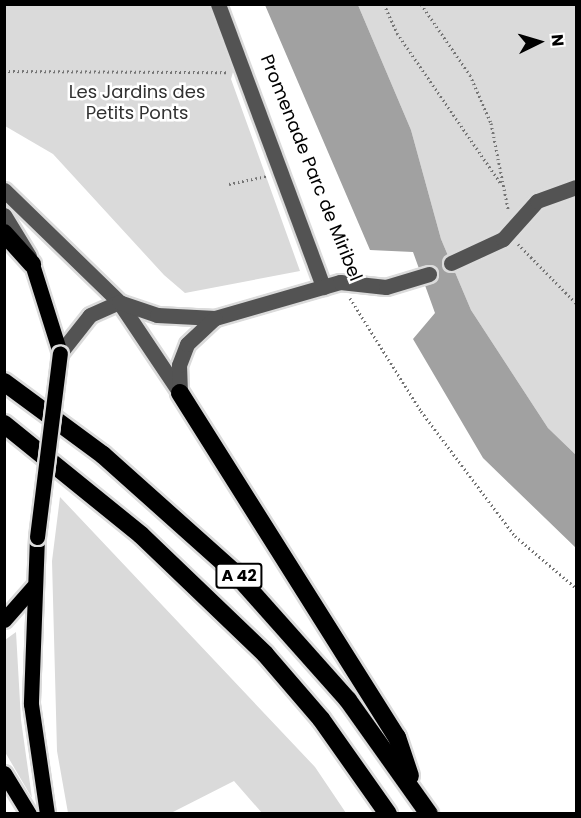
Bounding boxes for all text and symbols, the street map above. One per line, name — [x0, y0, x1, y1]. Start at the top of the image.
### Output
north arrow — [509, 12, 569, 72]
text: N — [545, 33, 569, 47]
street label: Promenade Parc de Miribel — [256, 52, 366, 284]
park label: Les Jardins des Petits Ponts — [69, 82, 205, 124]
road number: A 42 — [215, 563, 263, 589]

